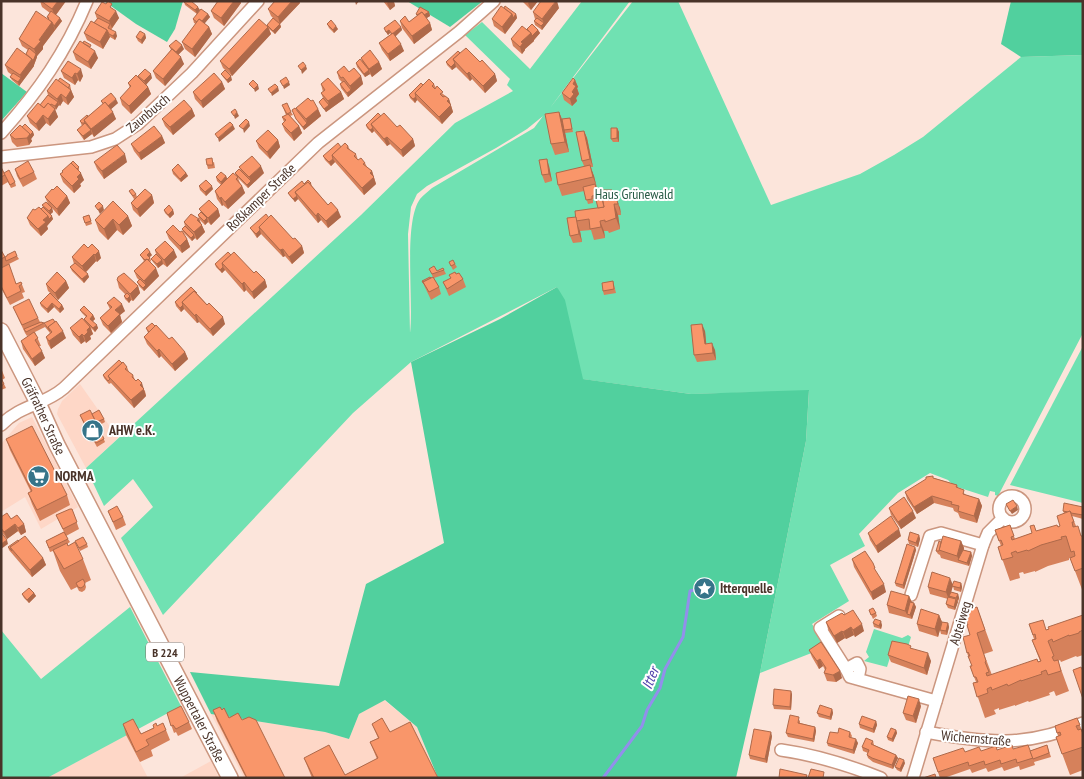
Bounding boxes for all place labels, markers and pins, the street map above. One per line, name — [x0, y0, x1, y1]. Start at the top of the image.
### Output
shop icon: AHW e.K. — [81, 418, 105, 442]
place label: AHW e.K. — [108, 421, 155, 439]
supermarket icon: NORMA — [27, 464, 51, 488]
place label: NORMA — [55, 467, 95, 485]
place icon: Itterquelle — [692, 576, 716, 600]
place label: Itterquelle — [720, 579, 773, 597]

